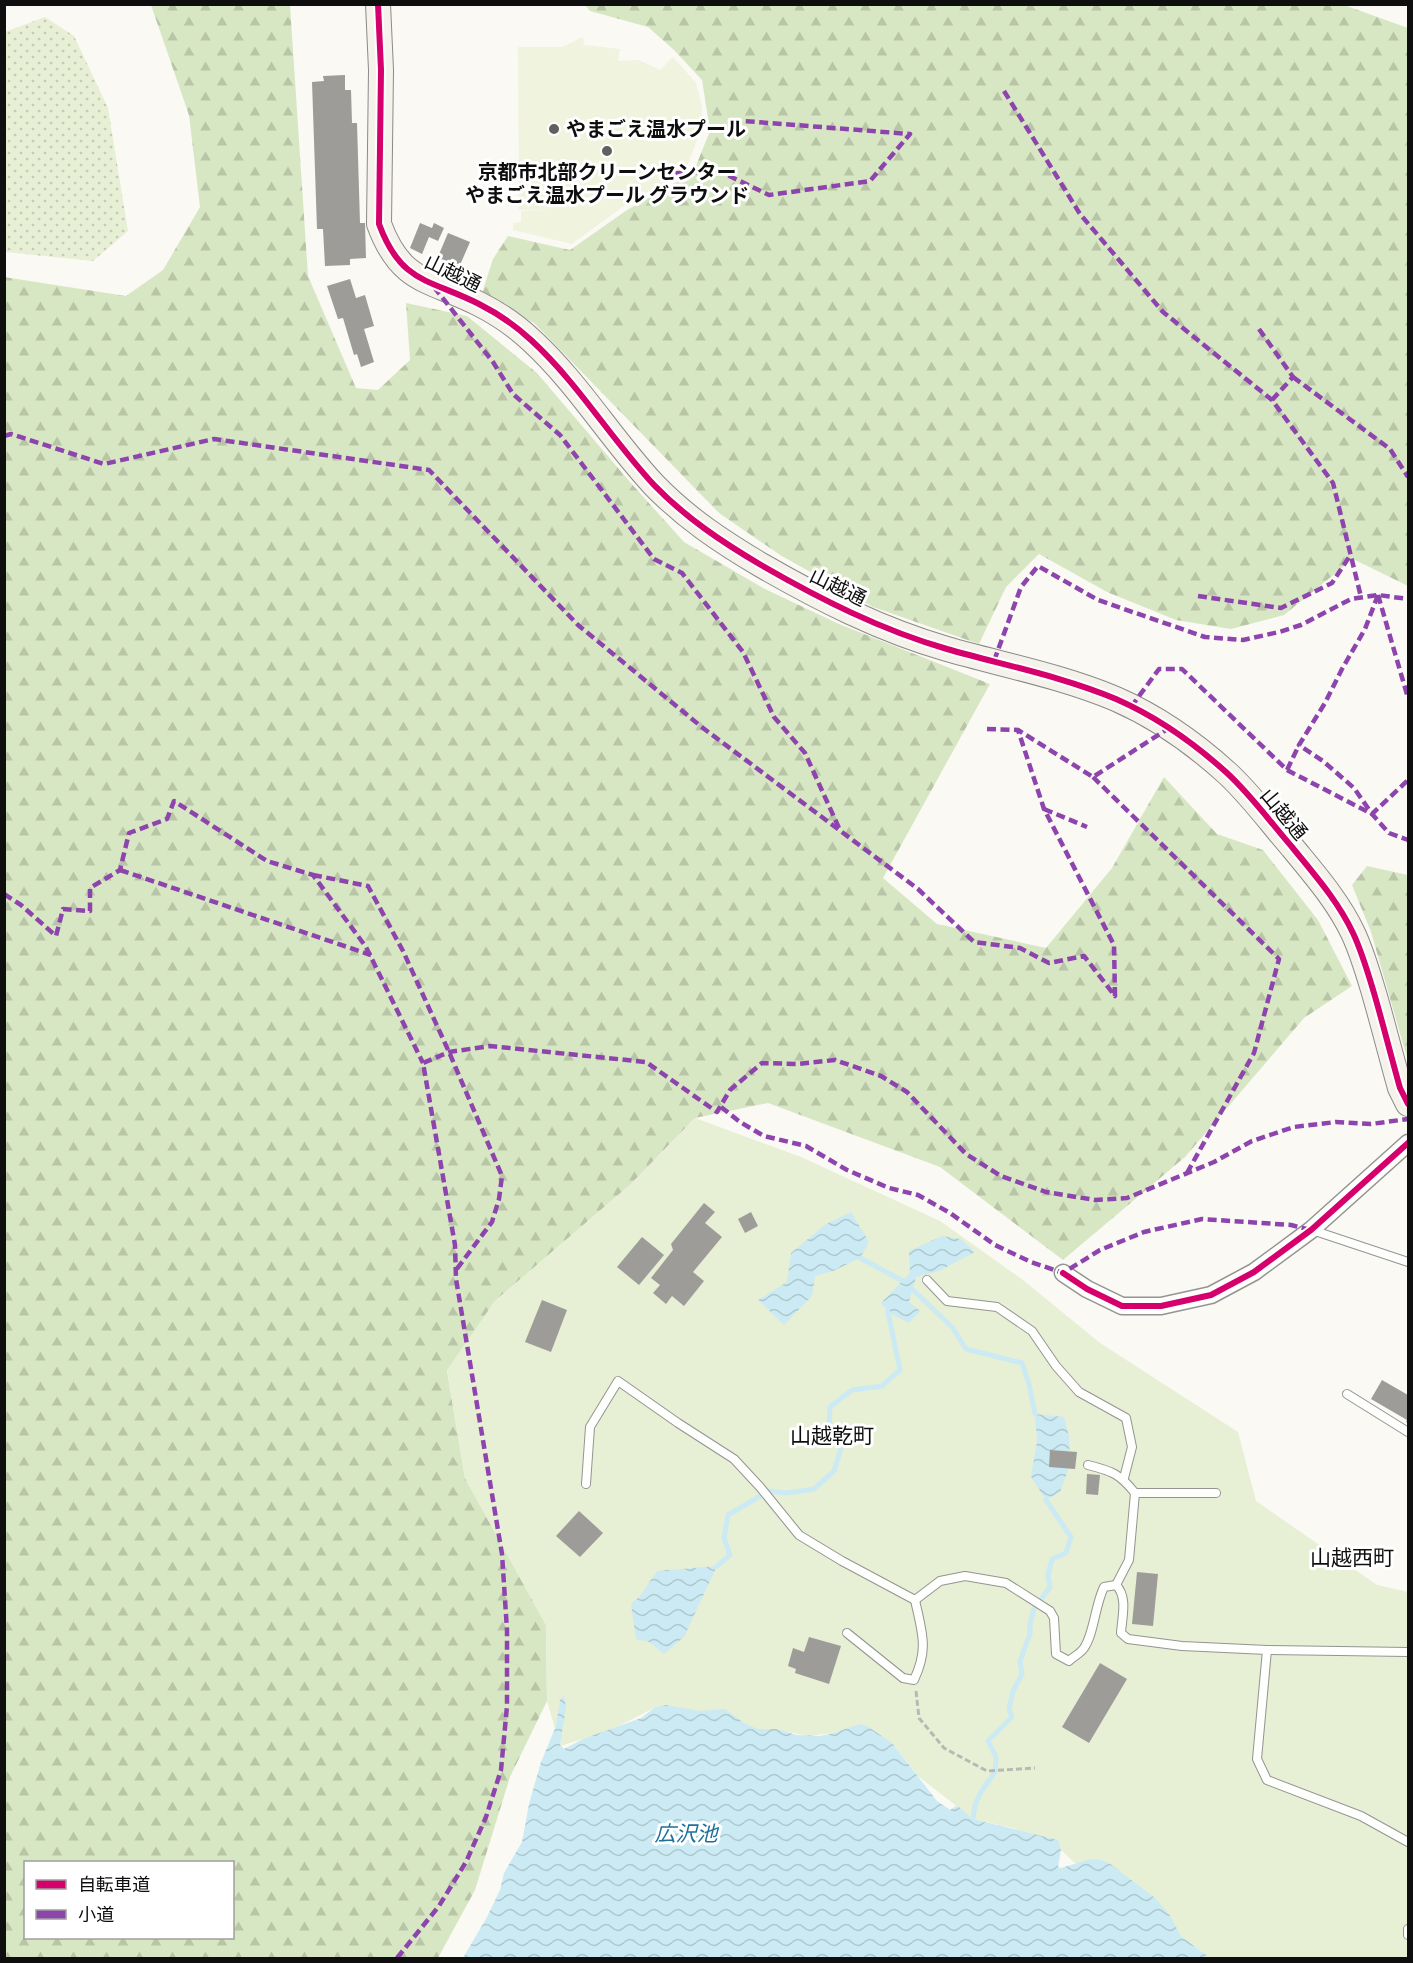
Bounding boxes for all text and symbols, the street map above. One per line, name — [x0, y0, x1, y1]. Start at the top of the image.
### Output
place label: やまごえ温水プール — [566, 118, 746, 140]
marker: やまごえ温水プール — [547, 122, 561, 136]
marker: 京都市北部クリーンセンター やまごえ温水プール グラウンド — [600, 144, 614, 158]
place label: 京都市北部クリーンセンター やまごえ温水プール グラウンド — [465, 161, 749, 206]
street label: 山越通 — [421, 250, 485, 296]
street label: 山越通 — [806, 564, 870, 610]
street label: 山越通 — [1256, 784, 1312, 844]
district label: 山越乾町 — [790, 1424, 874, 1448]
district label: 山越西町 — [1310, 1546, 1394, 1570]
water label: 広沢池 — [655, 1822, 719, 1846]
legend — [24, 1861, 234, 1939]
text: 自転車道 — [78, 1875, 150, 1895]
text: 小道 — [78, 1905, 114, 1925]

